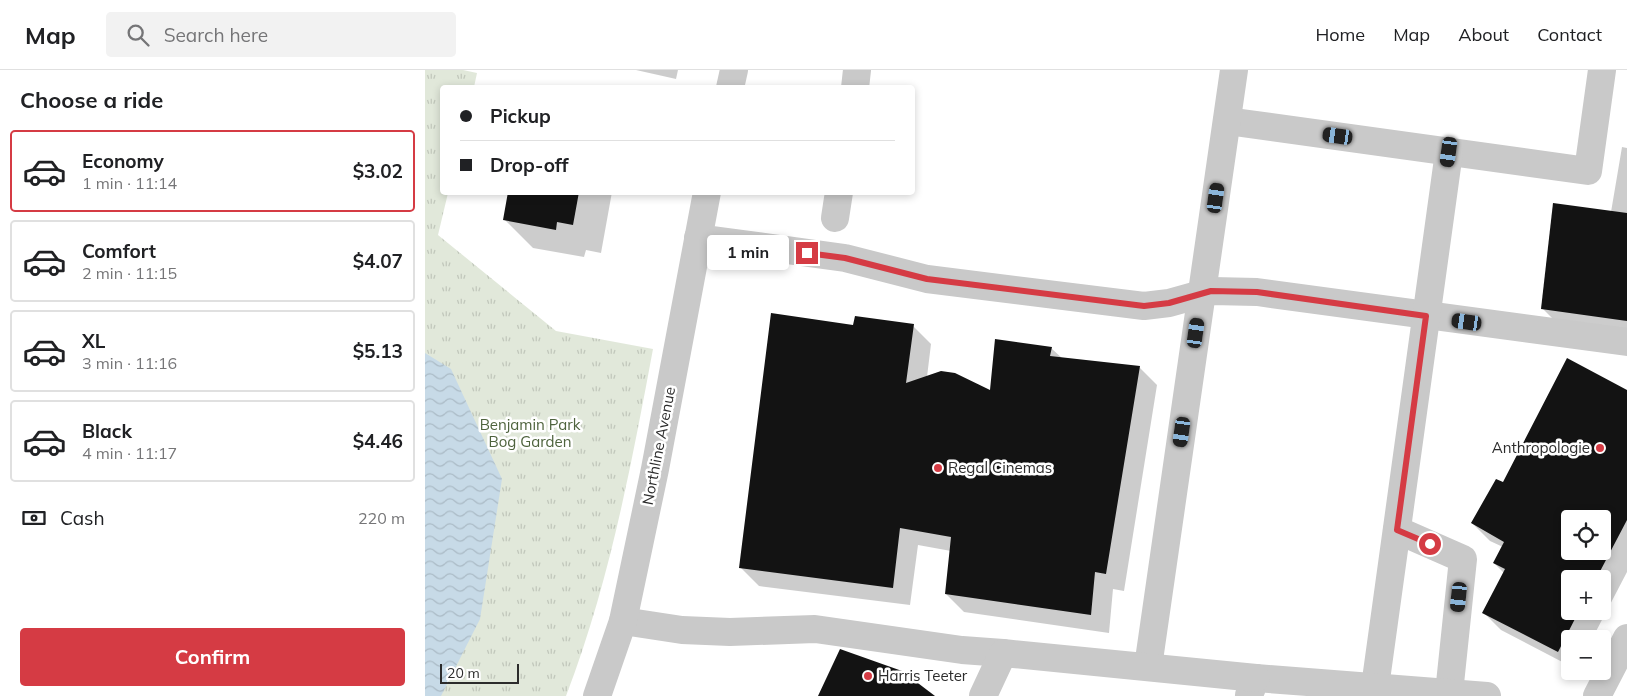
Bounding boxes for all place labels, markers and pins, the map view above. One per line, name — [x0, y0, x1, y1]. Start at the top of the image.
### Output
place label: Anthropologie — [1492, 438, 1590, 457]
marker: Anthropologie — [1594, 442, 1606, 454]
place label: Regal Cinemas — [948, 458, 1052, 477]
marker: Regal Cinemas — [932, 462, 944, 474]
place label: Harris Teeter — [878, 666, 968, 685]
marker: Harris Teeter — [862, 670, 874, 682]

